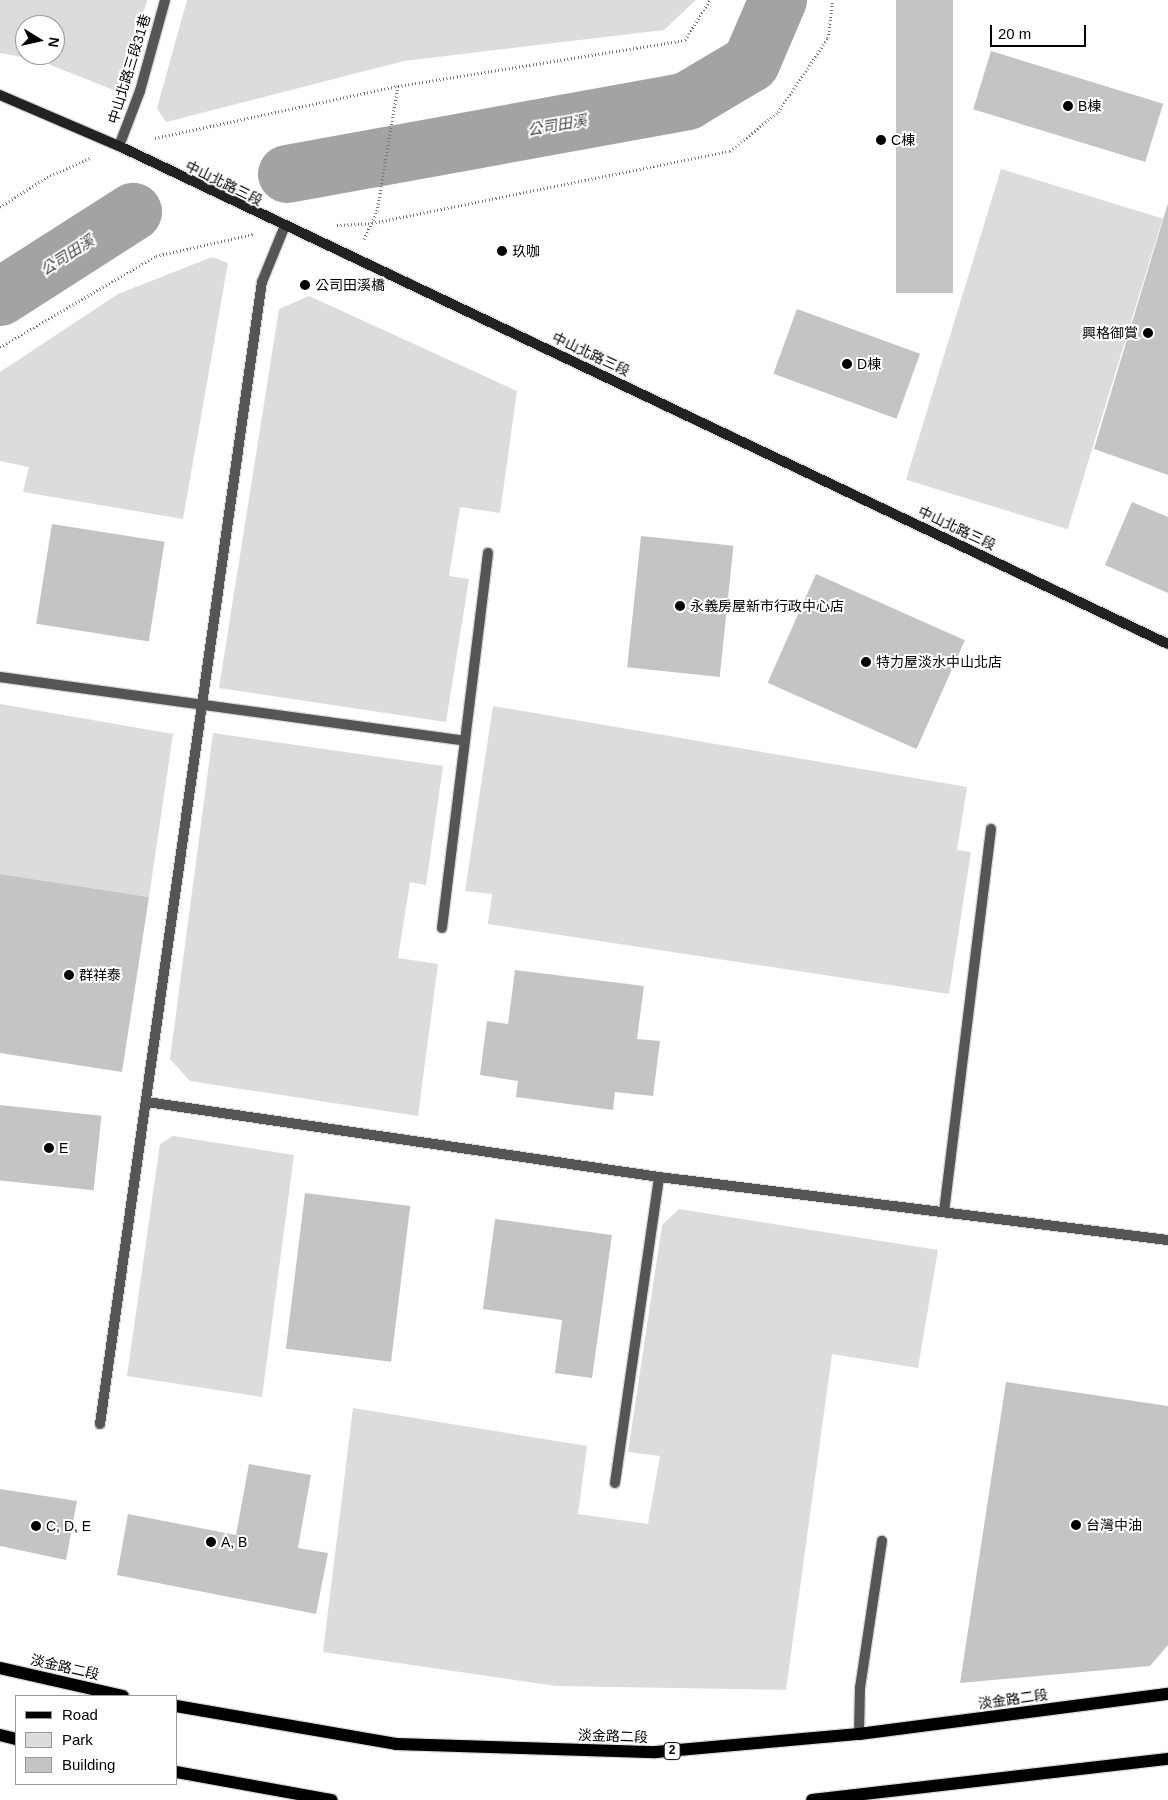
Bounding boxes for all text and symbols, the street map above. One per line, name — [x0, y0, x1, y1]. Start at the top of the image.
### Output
street label: 中山北路三段31巷 — [104, 12, 154, 126]
north arrow — [15, 15, 65, 65]
scale bar — [993, 15, 1089, 47]
text: 20 m — [998, 25, 1031, 42]
text: N — [45, 36, 63, 48]
place label: B棟 — [1078, 98, 1101, 114]
marker: B棟 — [1062, 100, 1074, 112]
water label: 公司田溪 — [526, 111, 588, 139]
place label: C棟 — [891, 132, 915, 148]
marker: C棟 — [875, 134, 887, 146]
street label: 中山北路三段 — [183, 157, 265, 209]
water label: 公司田溪 — [37, 231, 97, 279]
place label: 玖咖 — [512, 243, 540, 259]
marker: 玖咖 — [496, 245, 508, 257]
place label: 公司田溪橋 — [315, 277, 385, 293]
marker: 公司田溪橋 — [299, 279, 311, 291]
place label: 興格御賞 — [1082, 325, 1138, 341]
marker: 興格御賞 — [1142, 327, 1154, 339]
street label: 中山北路三段 — [549, 329, 633, 379]
place label: D棟 — [857, 356, 881, 372]
marker: D棟 — [841, 358, 853, 370]
street label: 中山北路三段 — [915, 503, 999, 553]
place label: 永義房屋新市行政中心店 — [690, 598, 844, 614]
marker: 永義房屋新市行政中心店 — [674, 600, 686, 612]
place label: 特力屋淡水中山北店 — [876, 654, 1002, 670]
marker: 特力屋淡水中山北店 — [860, 656, 872, 668]
place label: 群祥泰 — [79, 967, 121, 983]
marker: 群祥泰 — [63, 969, 75, 981]
place label: E — [59, 1140, 68, 1156]
marker: E — [43, 1142, 55, 1154]
place label: 台灣中油 — [1086, 1517, 1142, 1533]
place label: C, D, E — [46, 1518, 91, 1534]
marker: 台灣中油 — [1070, 1519, 1082, 1531]
marker: C, D, E — [30, 1520, 42, 1532]
place label: A, B — [221, 1534, 247, 1550]
marker: A, B — [205, 1536, 217, 1548]
street label: 淡金路二段 — [29, 1651, 101, 1683]
street label: 淡金路二段 — [977, 1686, 1049, 1712]
legend — [15, 1695, 178, 1785]
text: Road — [62, 1706, 98, 1723]
street label: 淡金路二段 — [578, 1726, 648, 1746]
text: Park — [62, 1731, 93, 1748]
road number: 2 — [663, 1742, 681, 1760]
text: Building — [62, 1756, 115, 1773]

